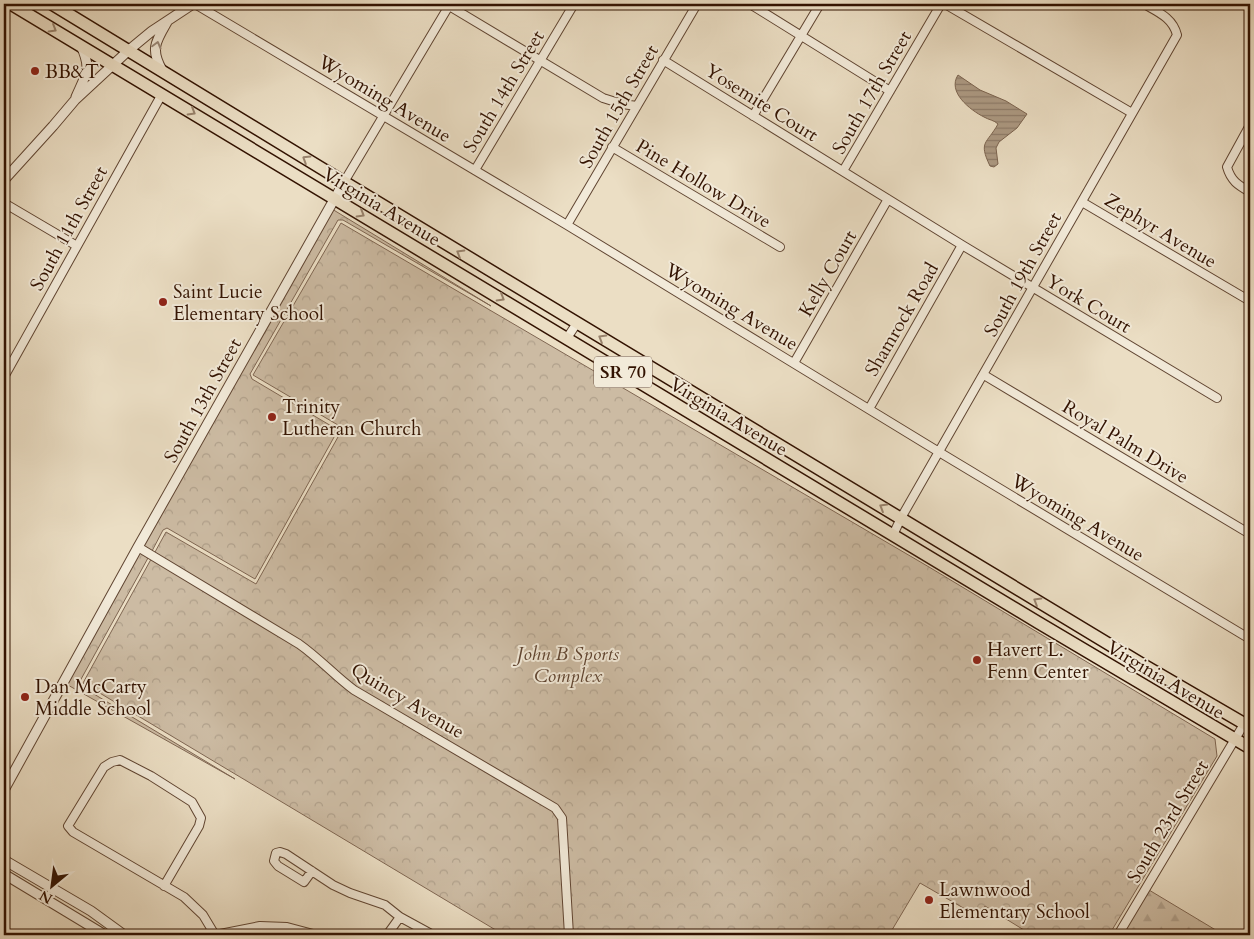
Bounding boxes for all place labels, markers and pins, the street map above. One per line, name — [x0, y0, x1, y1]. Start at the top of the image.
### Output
place label: BB&T — [45, 59, 99, 85]
marker: BB&T — [29, 65, 41, 77]
place label: Saint Lucie Elementary School — [173, 279, 324, 327]
marker: Saint Lucie Elementary School — [157, 296, 169, 308]
place label: Trinity Lutheran Church — [282, 394, 422, 442]
marker: Trinity Lutheran Church — [266, 411, 278, 423]
place label: Havert L. Fenn Center — [987, 637, 1089, 685]
marker: Havert L. Fenn Center — [971, 654, 983, 666]
place label: Dan McCarty Middle School — [35, 674, 151, 722]
marker: Dan McCarty Middle School — [19, 691, 31, 703]
place label: Lawnwood Elementary School — [939, 877, 1090, 925]
marker: Lawnwood Elementary School — [923, 894, 935, 906]

